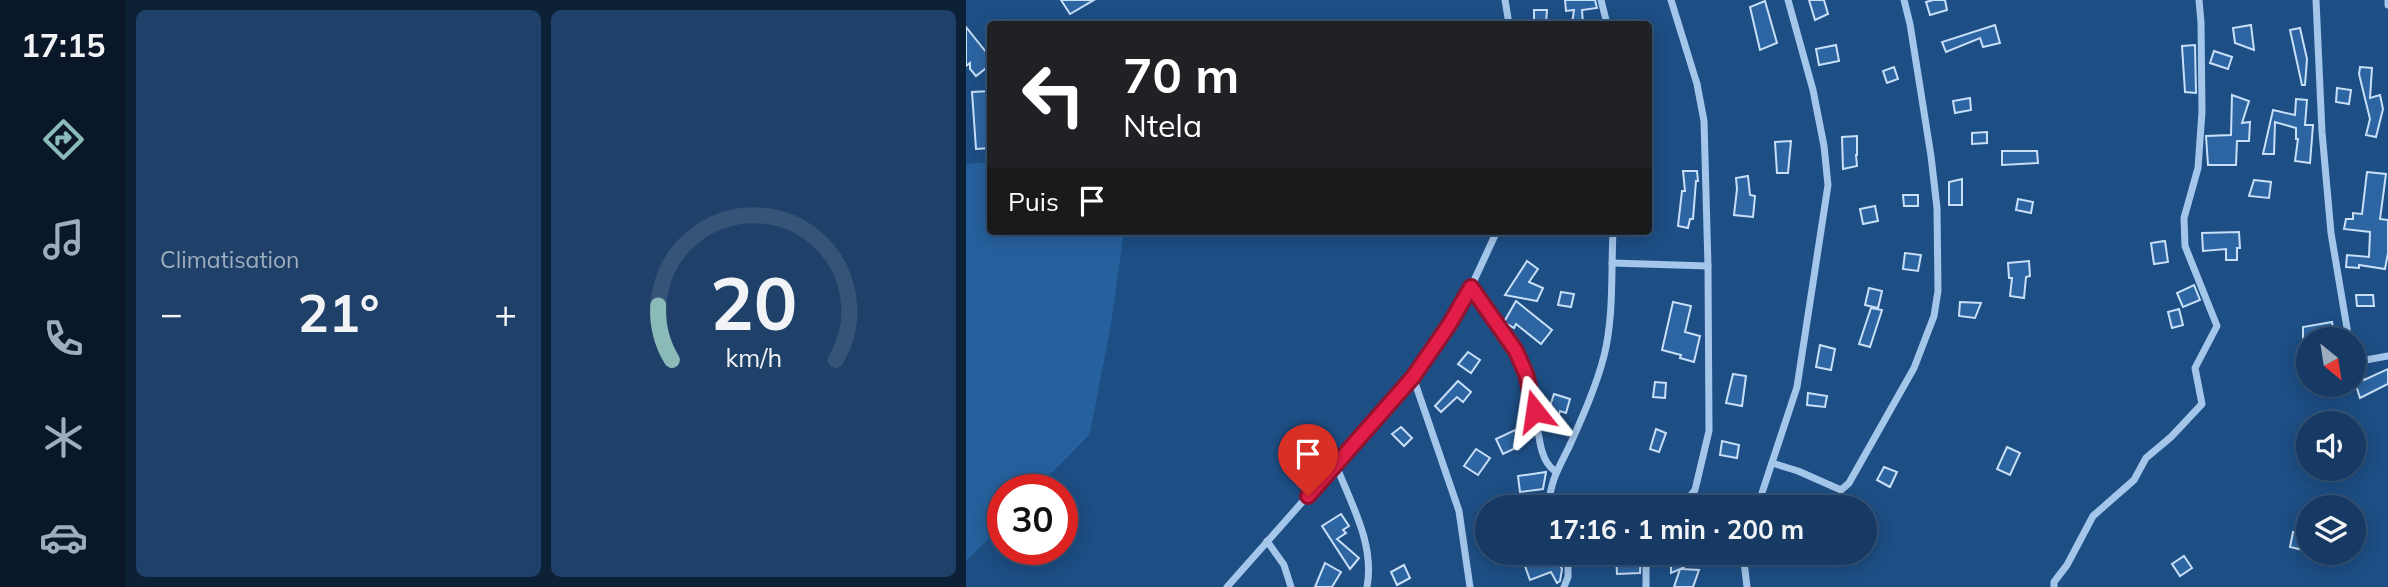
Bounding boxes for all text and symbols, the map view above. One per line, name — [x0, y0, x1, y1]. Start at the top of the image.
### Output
text: 17:15 — [21, 25, 105, 65]
text: 70 m — [1123, 44, 1239, 105]
icon: left — [1008, 49, 1099, 140]
text: Ntela — [1123, 105, 1202, 145]
icon: directions — [39, 115, 88, 164]
icon: arrive — [1073, 182, 1111, 220]
text: Puis — [1008, 185, 1059, 218]
icon: music — [39, 215, 88, 264]
text: Climatisation — [160, 245, 300, 274]
text: 20 — [710, 257, 797, 348]
text: 21° — [297, 280, 380, 345]
text: − — [160, 289, 183, 337]
text: + — [494, 289, 517, 337]
icon: phone — [39, 314, 88, 363]
north arrow — [2296, 327, 2366, 397]
map controls — [2296, 327, 2366, 565]
text: km/h — [725, 341, 782, 372]
position arrow — [1498, 374, 1572, 448]
button: sound — [2296, 411, 2366, 481]
icon: climate — [39, 413, 88, 462]
pin — [1278, 424, 1338, 496]
icon: arrive — [1289, 435, 1327, 473]
speed limit sign: 30 — [987, 474, 1078, 565]
button: layers — [2296, 495, 2366, 565]
icon: car — [39, 513, 88, 562]
text: 17:16 · 1 min · 200 m — [1548, 513, 1804, 546]

